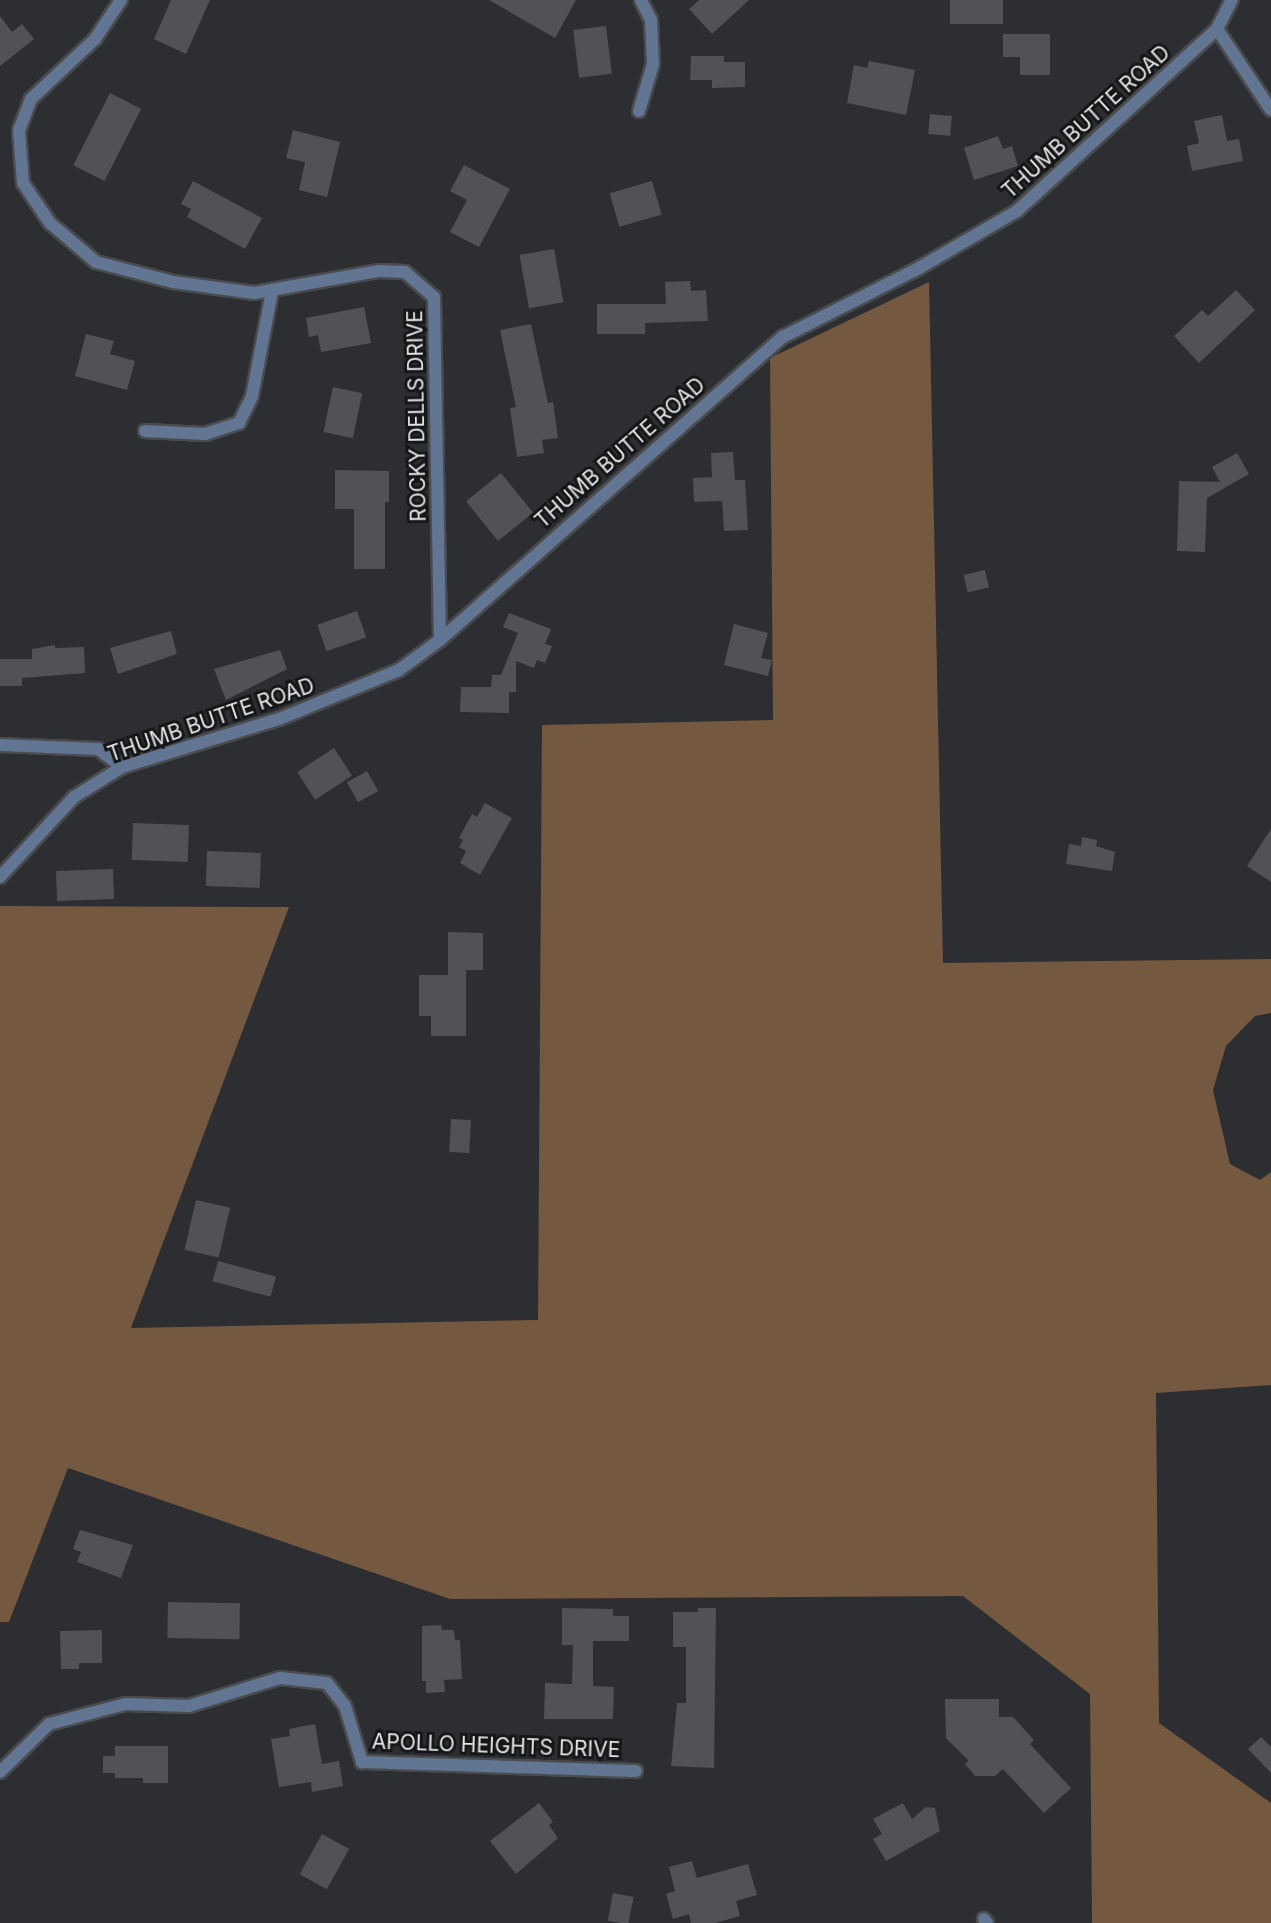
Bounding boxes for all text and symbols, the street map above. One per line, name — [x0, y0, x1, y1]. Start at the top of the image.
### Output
street label: THUMB BUTTE ROAD — [997, 40, 1175, 204]
street label: ROCKY DELLS DRIVE — [403, 310, 431, 522]
street label: THUMB BUTTE ROAD — [530, 372, 710, 534]
street label: THUMB BUTTE ROAD — [104, 673, 318, 767]
street label: APOLLO HEIGHTS DRIVE — [371, 1729, 621, 1763]

